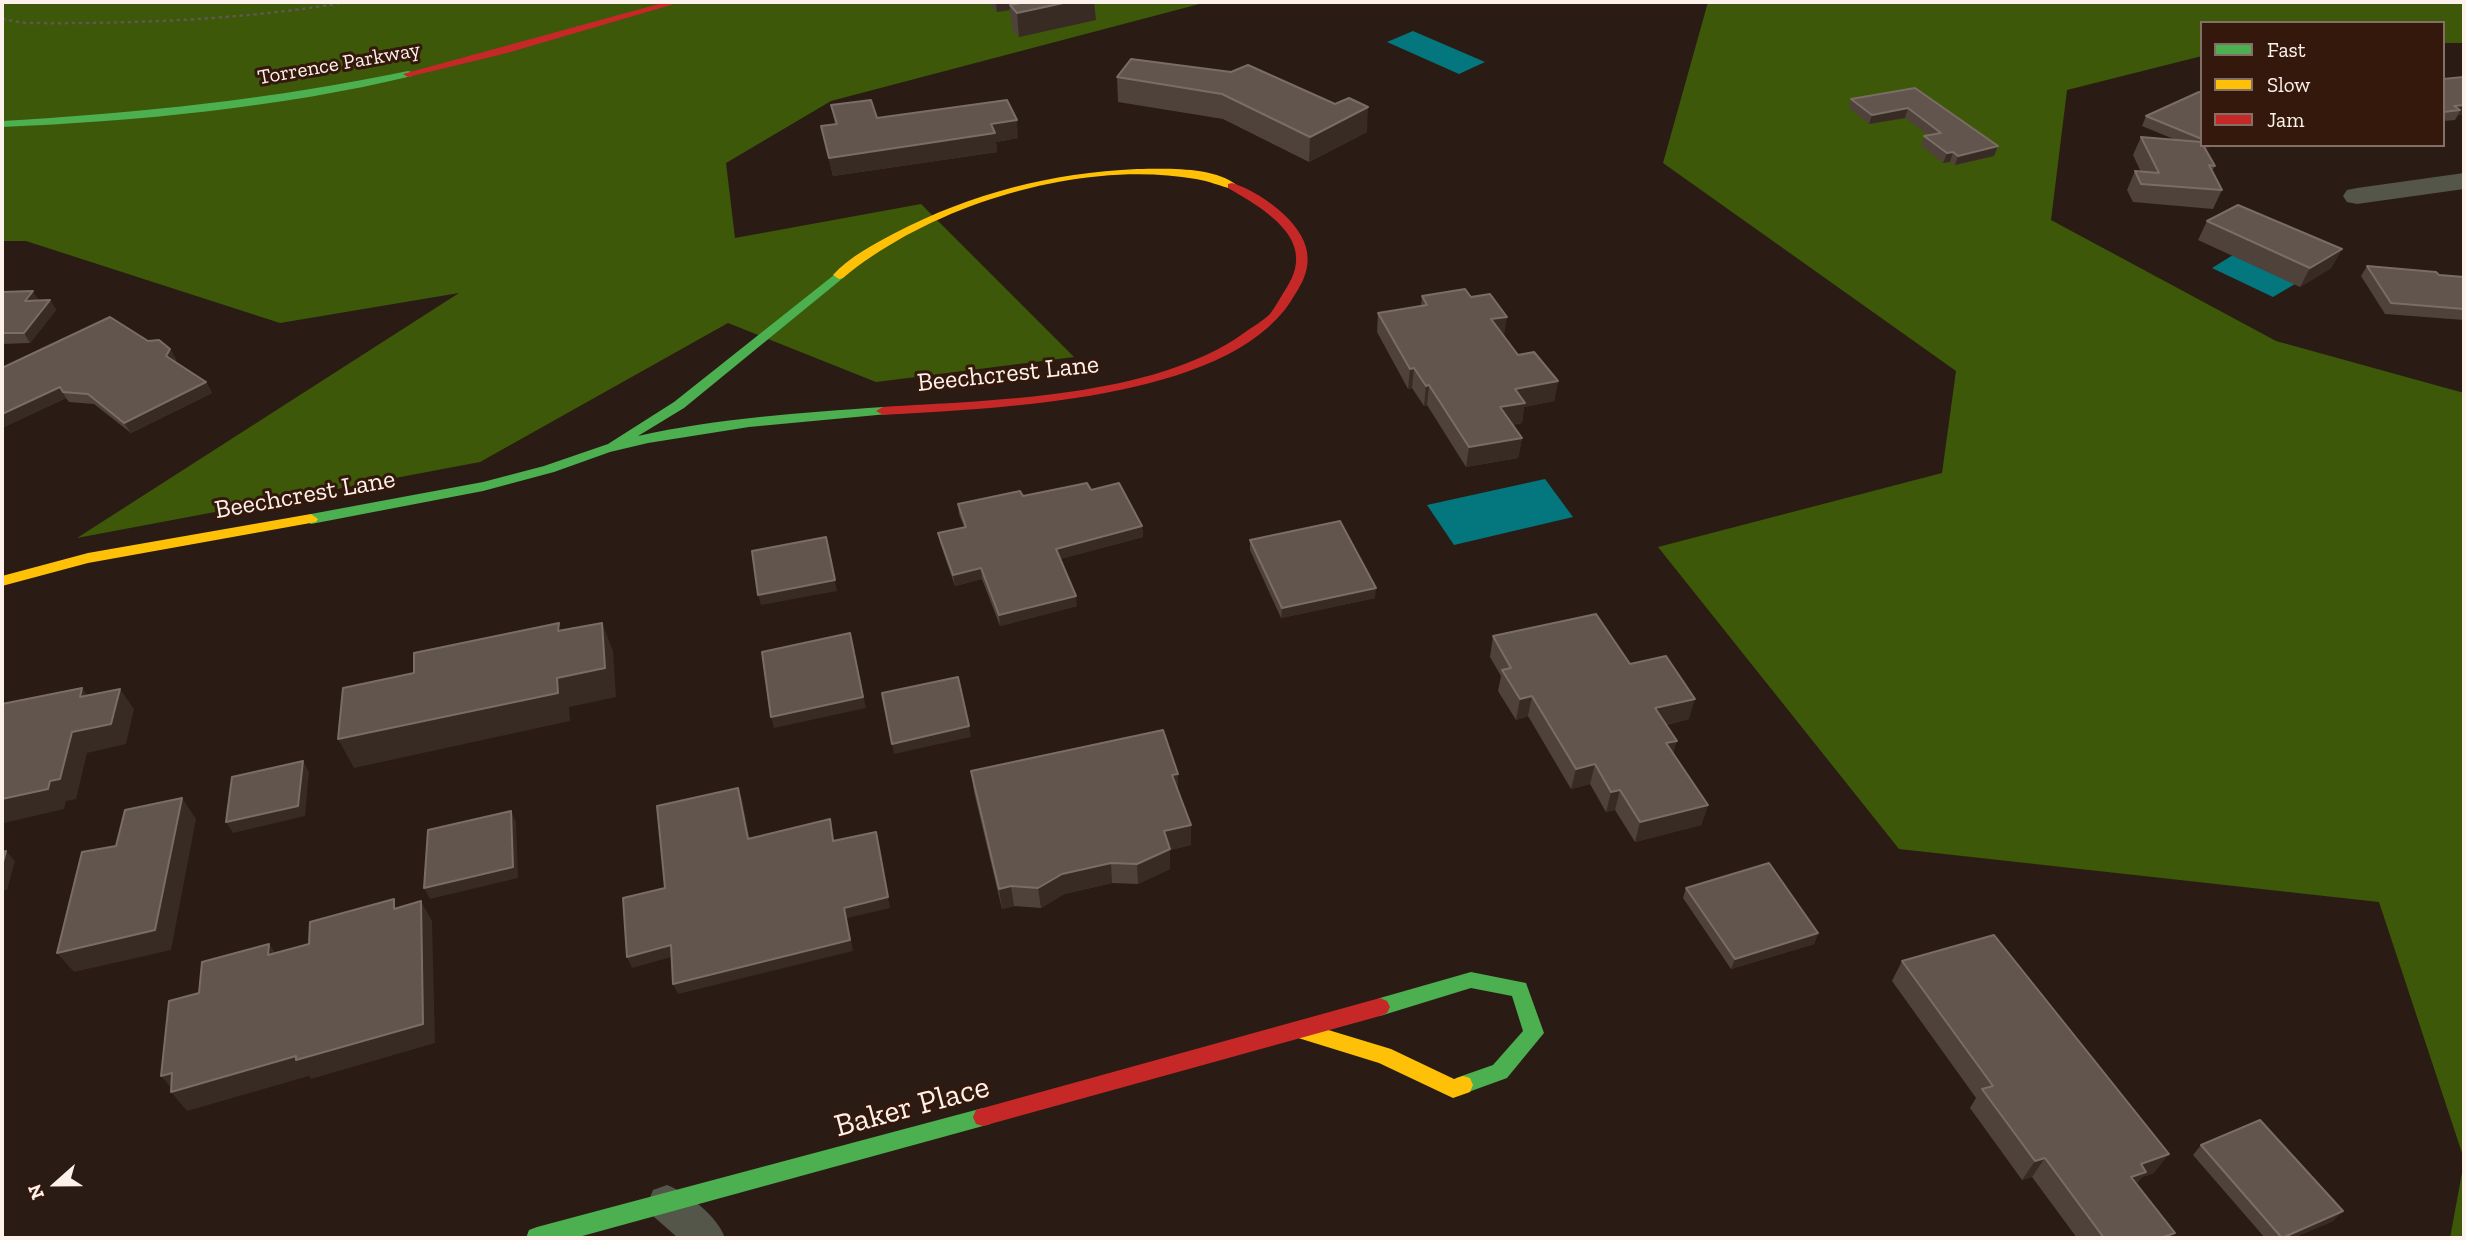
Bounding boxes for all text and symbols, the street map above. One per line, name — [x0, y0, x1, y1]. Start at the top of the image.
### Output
legend — [2200, 21, 2445, 147]
street label: Torrence Parkway — [256, 37, 422, 91]
text: Fast — [2267, 37, 2306, 62]
text: Slow — [2267, 72, 2310, 97]
text: Jam — [2267, 107, 2304, 132]
street label: Beechcrest Lane — [916, 349, 1100, 399]
street label: Beechcrest Lane — [212, 464, 398, 526]
street label: Baker Place — [830, 1068, 994, 1146]
north arrow — [21, 1149, 91, 1219]
text: N — [23, 1181, 49, 1203]

